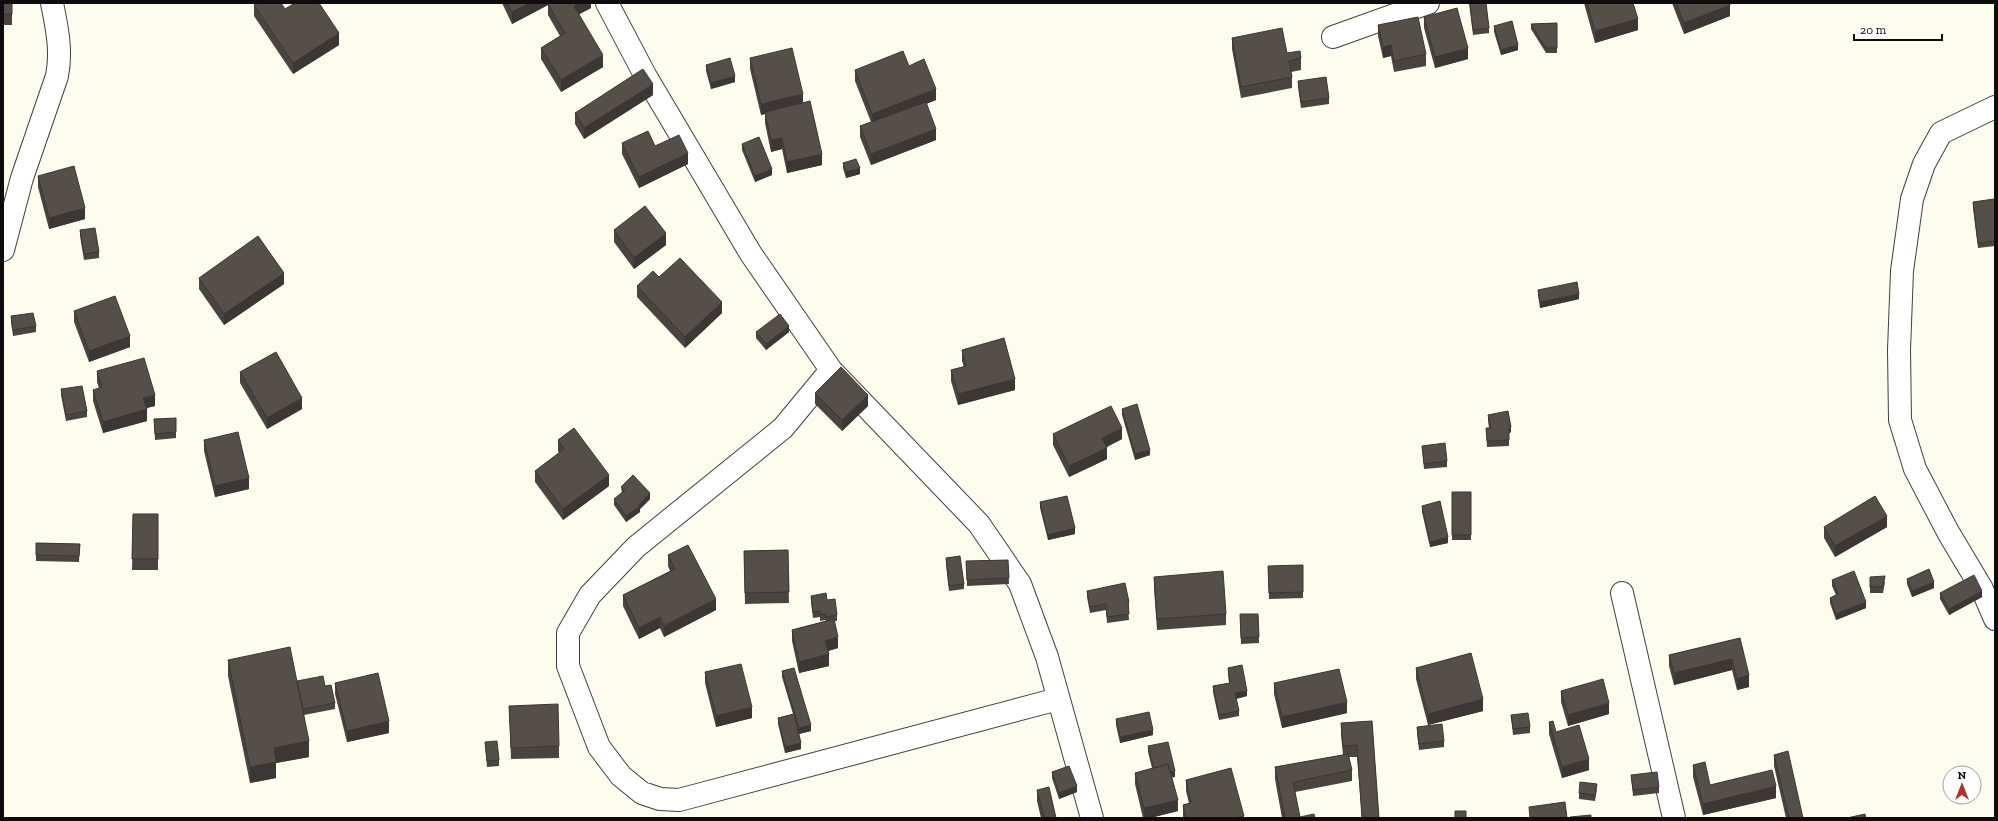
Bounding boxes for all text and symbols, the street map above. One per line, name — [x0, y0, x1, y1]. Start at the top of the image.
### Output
scale bar — [1854, 16, 1942, 42]
text: 20 m — [1860, 23, 1887, 37]
north arrow — [1942, 765, 1982, 805]
text: N — [1958, 769, 1967, 782]

